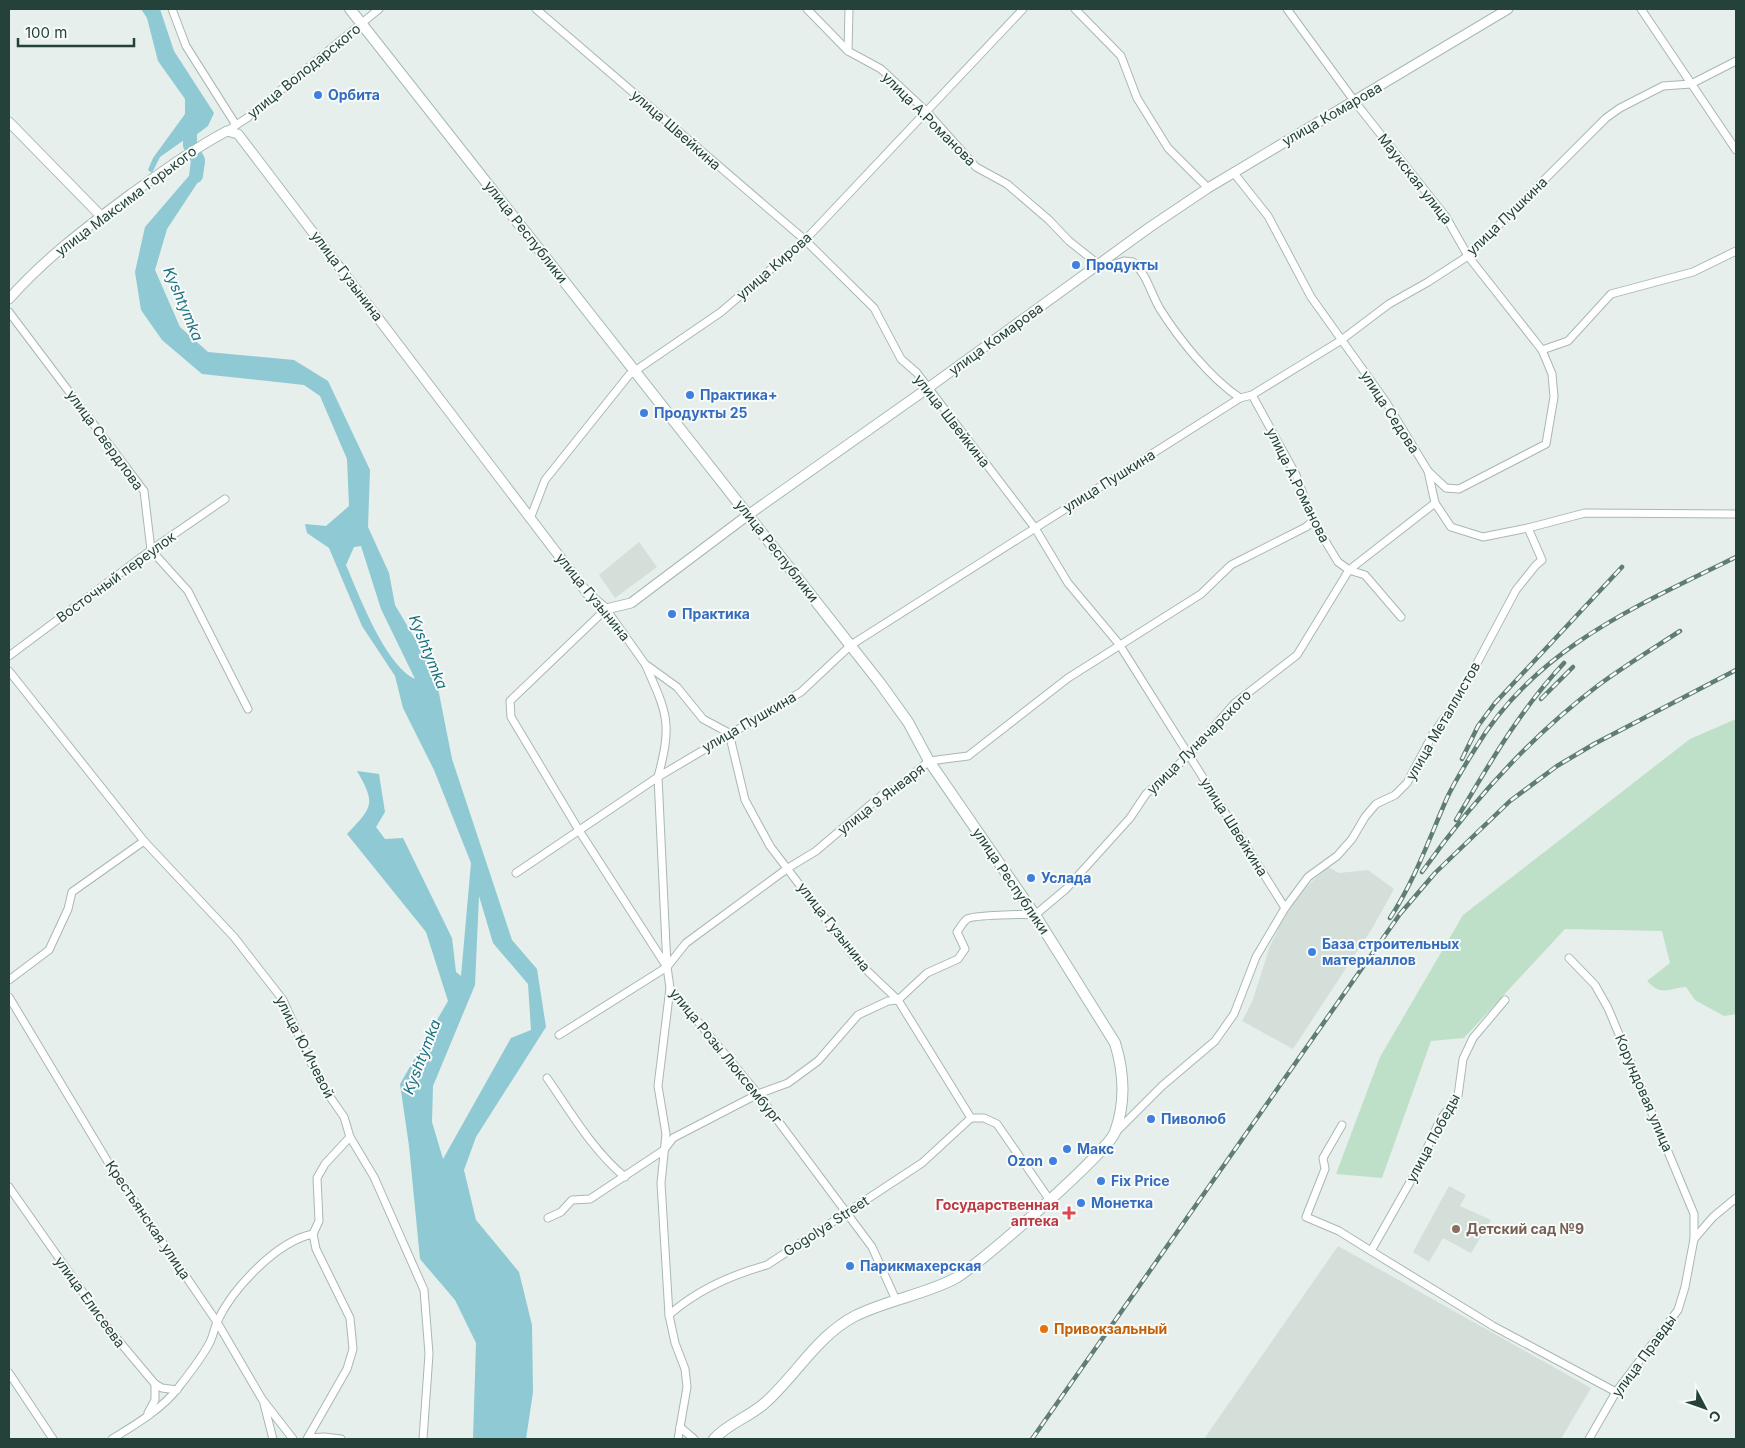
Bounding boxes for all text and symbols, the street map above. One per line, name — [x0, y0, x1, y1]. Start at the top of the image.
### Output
scale bar — [18, 15, 134, 47]
street label: улица Володарского — [244, 20, 364, 122]
text: 100 m — [25, 23, 67, 42]
street label: улица А.Романова — [879, 68, 980, 169]
street label: улица Комарова — [1279, 78, 1385, 149]
place label: Орбита — [328, 86, 380, 103]
street label: улица Швейкина — [628, 86, 725, 173]
marker: Орбита — [312, 89, 324, 101]
street label: Маукская улица — [1375, 130, 1456, 227]
street label: улица Максима Горького — [52, 142, 200, 259]
street label: улица Пушкина — [1463, 173, 1551, 258]
street label: улица Республики — [481, 177, 572, 286]
street label: улица Гузынина — [308, 227, 387, 324]
street label: улица Кирова — [733, 228, 815, 303]
place label: Продукты — [1086, 256, 1158, 273]
marker: Продукты — [1070, 259, 1082, 271]
water label: Kyshtymka — [159, 264, 208, 344]
street label: улица Комарова — [945, 299, 1046, 378]
street label: улица Седова — [1357, 367, 1423, 456]
street label: улица Швейкина — [911, 371, 994, 471]
street label: улица Свердлова — [63, 386, 147, 493]
place label: Практика+ — [700, 386, 777, 403]
marker: Практика+ — [684, 389, 696, 401]
place label: Продукты 25 — [654, 404, 747, 421]
marker: Продукты 25 — [638, 407, 650, 419]
street label: улица А.Романова — [1263, 425, 1334, 545]
street label: улица Пушкина — [1059, 445, 1158, 516]
street label: улица Республики — [732, 496, 823, 605]
street label: Восточный переулок — [53, 527, 179, 626]
street label: улица Гузынина — [553, 549, 634, 644]
place label: Практика — [682, 605, 750, 622]
marker: Практика — [666, 608, 678, 620]
water label: Kyshtymka — [405, 612, 452, 692]
street label: улица Металлистов — [1402, 658, 1483, 783]
street label: улица Луначарского — [1143, 686, 1254, 797]
street label: улица Пушкина — [699, 688, 799, 755]
street label: улица 9 Января — [834, 759, 928, 838]
street label: улица Швейкина — [1197, 774, 1272, 879]
street label: улица Республики — [969, 824, 1053, 937]
place label: Услада — [1041, 869, 1092, 886]
marker: Услада — [1025, 872, 1037, 884]
street label: улица Гузынина — [794, 879, 874, 975]
place label: База cтроительных материаллов — [1322, 935, 1460, 968]
marker: База cтроительных материаллов — [1306, 946, 1318, 958]
street label: улица Розы Люксембург — [666, 984, 786, 1127]
street label: улица Ю.Ичевой — [272, 993, 339, 1101]
water label: Kyshtymka — [399, 1017, 444, 1097]
street label: Корундовая улица — [1612, 1031, 1677, 1154]
street label: улица Победы — [1402, 1090, 1463, 1185]
place label: Пиволюб — [1161, 1110, 1226, 1127]
marker: Пиволюб — [1145, 1113, 1157, 1125]
place label: Макс — [1077, 1140, 1114, 1157]
marker: Макс — [1061, 1143, 1073, 1155]
place label: Ozon — [1007, 1152, 1043, 1169]
marker: Ozon — [1047, 1155, 1059, 1167]
street label: Крестьянская улица — [102, 1157, 195, 1282]
place label: Fix Price — [1111, 1172, 1170, 1189]
marker: Fix Price — [1095, 1175, 1107, 1187]
street label: Gogolya Street — [780, 1191, 872, 1260]
place label: Монетка — [1091, 1194, 1153, 1211]
place label: Государственная аптека — [936, 1196, 1059, 1229]
marker: Монетка — [1075, 1197, 1087, 1209]
marker: Государственная аптека — [1063, 1207, 1075, 1219]
place label: Детский сад №9 — [1466, 1220, 1584, 1237]
marker: Детский сад №9 — [1450, 1223, 1462, 1235]
street label: улица Елисеева — [52, 1253, 129, 1351]
place label: Парикмахерская — [860, 1257, 981, 1274]
marker: Парикмахерская — [844, 1260, 856, 1272]
street label: улица Правды — [1608, 1311, 1679, 1400]
place label: Привокзальный — [1054, 1320, 1167, 1337]
marker: Привокзальный — [1038, 1323, 1050, 1335]
north arrow — [1680, 1383, 1730, 1433]
text: С — [1705, 1407, 1725, 1426]

